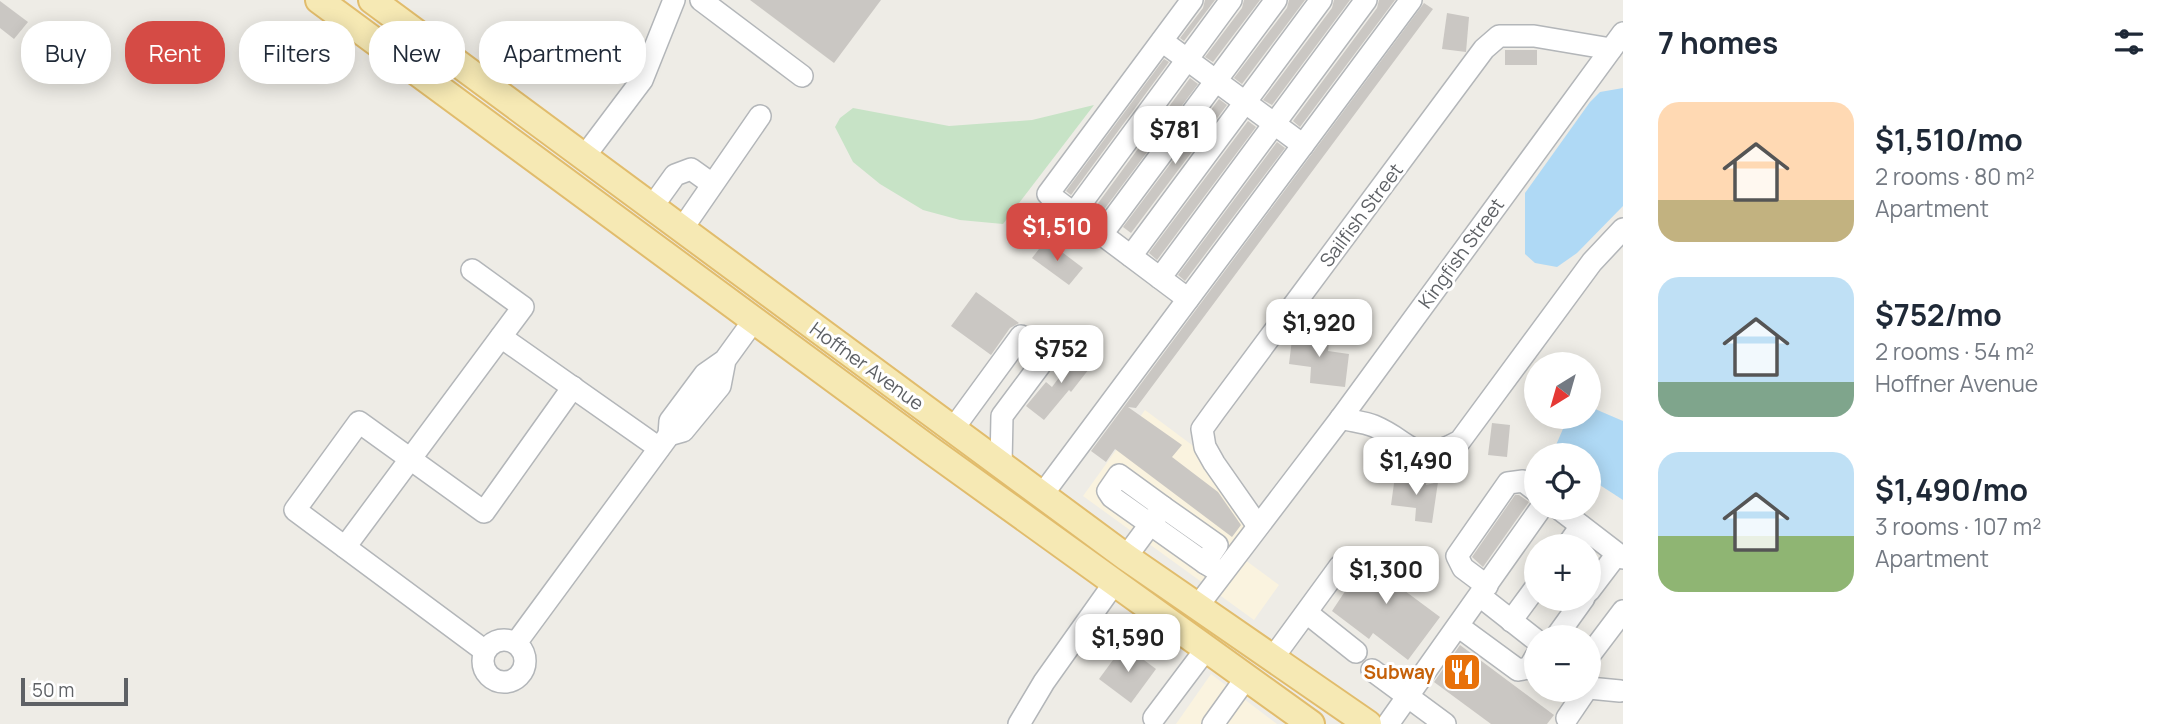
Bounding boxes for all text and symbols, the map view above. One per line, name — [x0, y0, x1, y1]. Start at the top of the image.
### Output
chip: Buy — [21, 21, 111, 84]
chip: Rent — [125, 21, 225, 84]
chip: Filters — [239, 21, 355, 84]
chip: New — [369, 21, 465, 84]
chip: Apartment — [479, 21, 646, 84]
text: 7 homes — [1658, 22, 1778, 63]
icon: filters — [2110, 23, 2148, 61]
pin: $781 — [1134, 106, 1216, 166]
text: $781 — [1150, 113, 1200, 145]
text: $1,510/mo — [1875, 119, 2023, 160]
icon: home — [1714, 130, 1798, 214]
street label: Sailfish Street — [1313, 158, 1409, 272]
text: 2 rooms · 80 m² — [1875, 160, 2035, 192]
text: Apartment — [1875, 192, 1989, 224]
street label: Kingfish Street — [1412, 193, 1510, 313]
pin: $1,510 — [1000, 204, 1114, 263]
text: $1,510 — [1022, 210, 1092, 242]
text: $752/mo — [1875, 294, 2002, 335]
pin: $1,920 — [1262, 300, 1376, 359]
icon: home — [1714, 305, 1798, 389]
text: $1,920 — [1282, 306, 1356, 338]
street label: Hoffner Avenue — [805, 316, 929, 416]
pin: $752 — [1020, 326, 1102, 385]
text: $752 — [1034, 332, 1088, 364]
text: 2 rooms · 54 m² — [1875, 335, 2034, 367]
north arrow — [1524, 352, 1601, 429]
map controls — [1524, 352, 1601, 702]
text: Hoffner Avenue — [1875, 367, 2038, 399]
pin: $1,490 — [1359, 438, 1473, 497]
button: locate — [1524, 443, 1601, 520]
text: $1,490 — [1379, 444, 1453, 476]
text: $1,490/mo — [1875, 469, 2028, 510]
icon: home — [1714, 480, 1798, 564]
text: 3 rooms · 107 m² — [1875, 510, 2041, 542]
button: + — [1524, 534, 1601, 611]
text: Apartment — [1875, 542, 1989, 574]
pin: $1,300 — [1329, 546, 1443, 606]
text: $1,300 — [1349, 553, 1423, 585]
pin: $1,590 — [1071, 614, 1185, 674]
text: $1,590 — [1091, 621, 1165, 653]
button: − — [1524, 625, 1601, 702]
restaurant icon: Subway — [1441, 651, 1483, 693]
place label: Subway — [1364, 659, 1435, 685]
scale bar — [21, 675, 128, 707]
text: 50 m — [32, 677, 74, 703]

